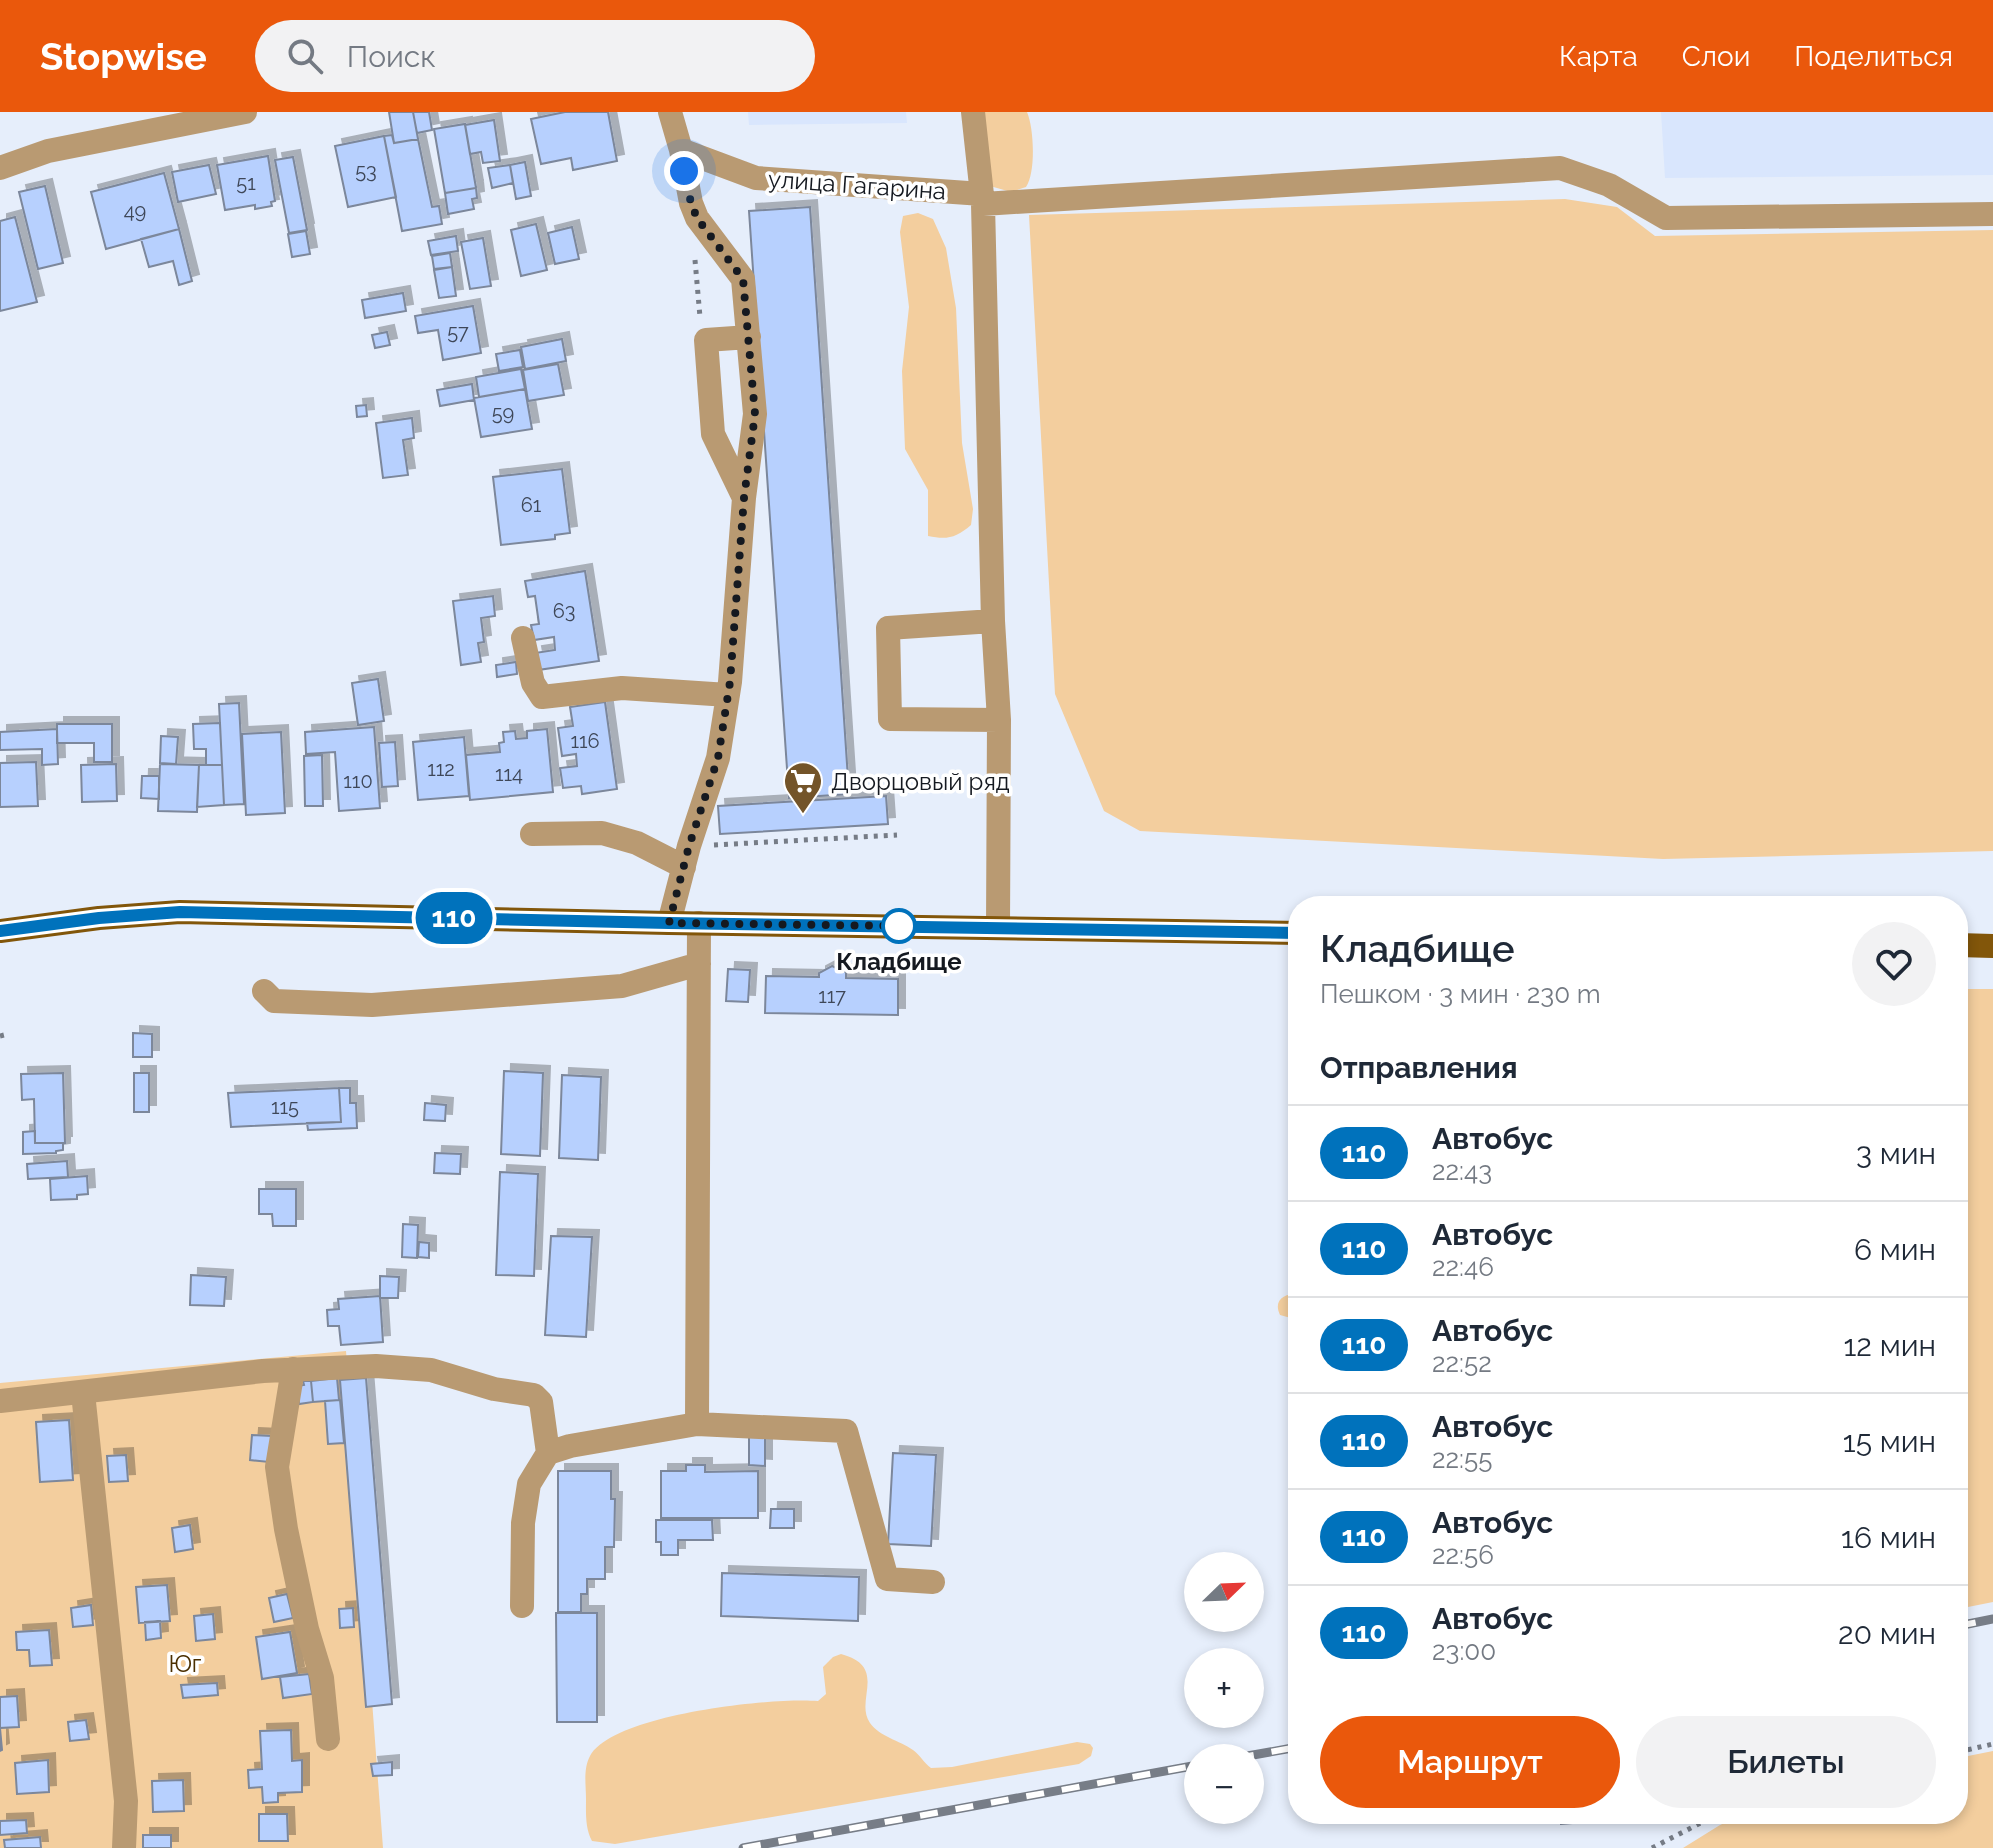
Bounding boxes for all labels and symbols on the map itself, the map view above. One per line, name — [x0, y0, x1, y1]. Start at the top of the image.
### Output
your location — [664, 151, 704, 191]
house number: 53 — [355, 159, 377, 183]
street label: улица Гагарина — [767, 164, 947, 206]
house number: 51 — [236, 171, 256, 195]
house number: 49 — [124, 199, 146, 223]
house number: 57 — [447, 320, 469, 344]
house number: 59 — [492, 401, 514, 425]
house number: 61 — [521, 493, 542, 517]
house number: 63 — [553, 599, 575, 623]
house number: 116 — [570, 729, 600, 753]
house number: 112 — [427, 757, 455, 781]
supermarket icon: Дворцовый ряд — [782, 760, 824, 815]
house number: 114 — [495, 762, 523, 786]
place label: Дворцовый ряд — [831, 767, 1010, 796]
house number: 110 — [343, 769, 373, 793]
line badge: 110 — [408, 892, 500, 944]
marker: Кладбище — [882, 909, 916, 943]
place label: Кладбище — [836, 947, 962, 976]
house number: 117 — [818, 984, 846, 1008]
house number: 115 — [271, 1095, 299, 1119]
north arrow — [1184, 1552, 1264, 1632]
park label: Юг — [168, 1649, 202, 1678]

